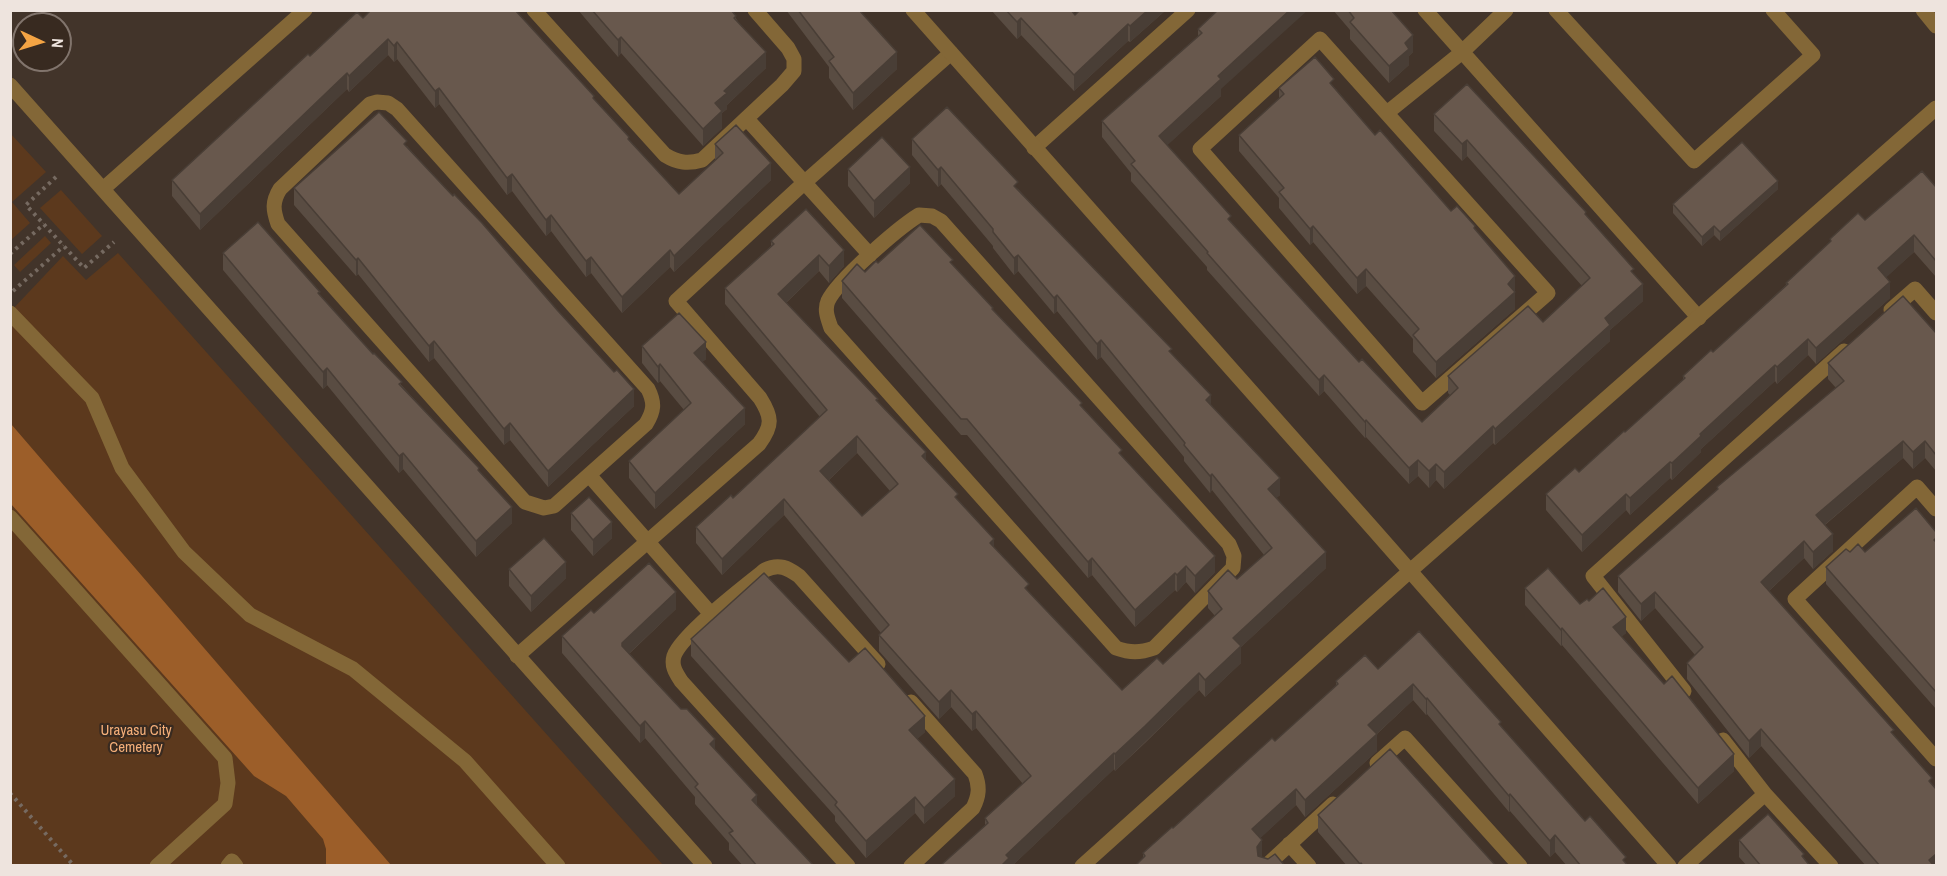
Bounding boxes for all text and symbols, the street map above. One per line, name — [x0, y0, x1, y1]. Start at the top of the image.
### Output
north arrow — [12, 12, 72, 72]
text: N — [47, 38, 69, 49]
park label: Urayasu City Cemetery — [100, 722, 172, 757]

